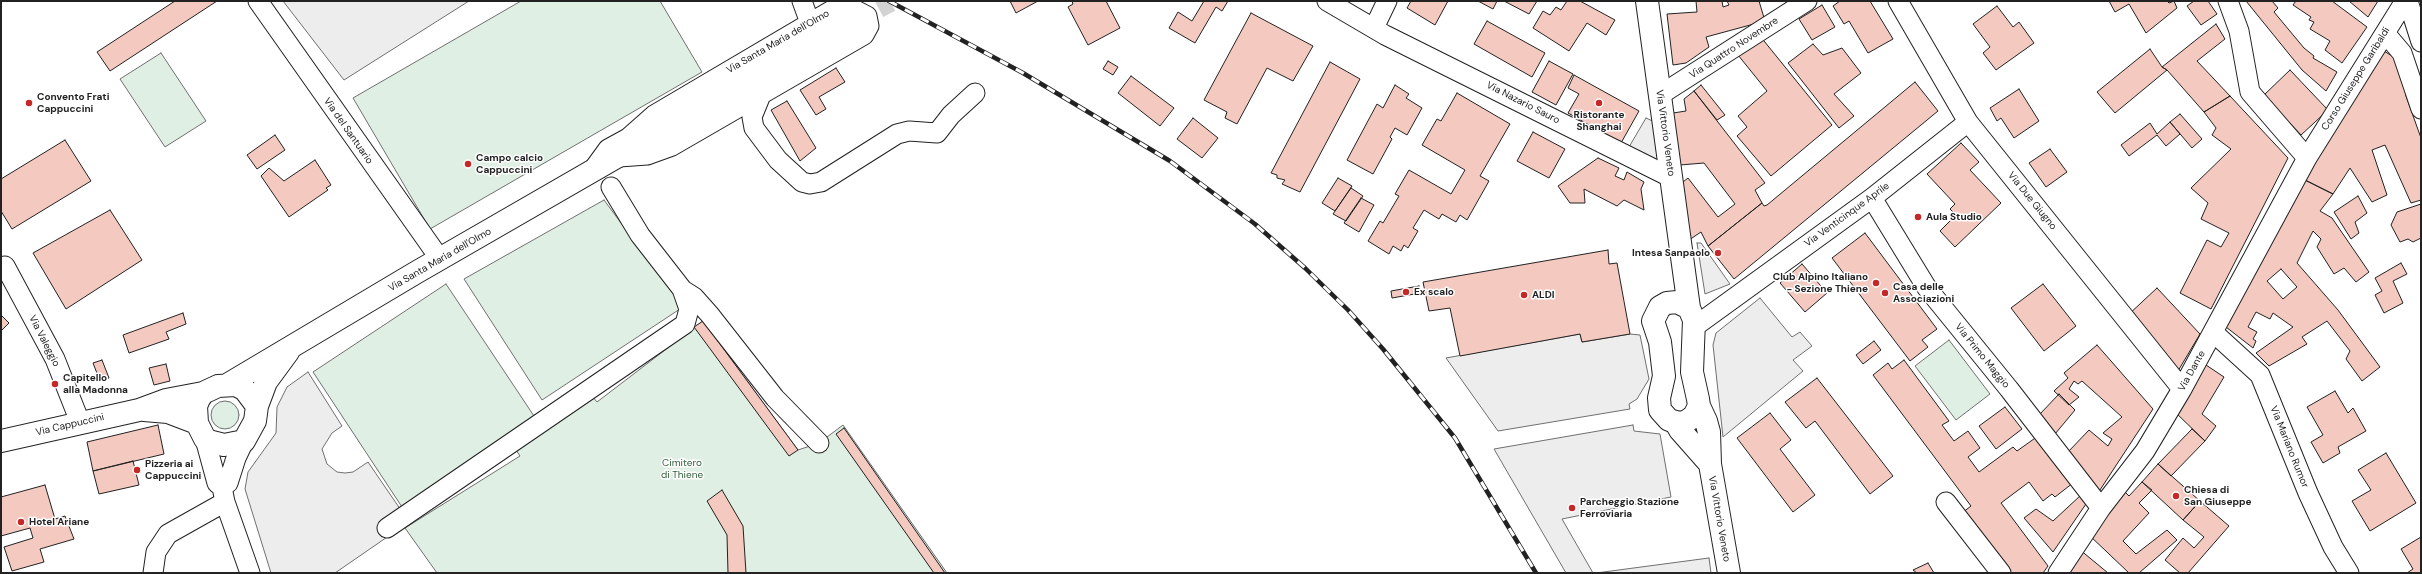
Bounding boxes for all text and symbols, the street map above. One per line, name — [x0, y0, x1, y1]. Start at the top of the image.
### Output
street label: Via Santa Maria dell'Olmo — [724, 8, 832, 76]
street label: Via Quattro Novembre — [1687, 15, 1781, 81]
street label: Corso Giuseppe Garibaldi — [2319, 25, 2393, 133]
street label: Via Nazario Sauro — [1484, 79, 1562, 127]
street label: Via Vittorio Veneto — [1653, 89, 1677, 177]
place label: Convento Frati Cappuccini — [37, 91, 109, 114]
street label: Via del Santuario — [321, 96, 375, 166]
marker: Convento Frati Cappuccini — [24, 98, 34, 108]
marker: Ristorante Shanghai — [1594, 98, 1604, 108]
place label: Ristorante Shanghai — [1574, 109, 1624, 132]
place label: Campo calcio Cappuccini — [476, 152, 543, 176]
marker: Campo calcio Cappuccini — [463, 159, 473, 169]
street label: Via Due Giugno — [2005, 170, 2059, 232]
street label: Via Venticinque Aprile — [1802, 180, 1892, 250]
place label: Aula Studio — [1926, 211, 1982, 223]
marker: Aula Studio — [1913, 212, 1923, 222]
street label: Via Santa Maria dell'Olmo — [386, 226, 494, 294]
place label: Intesa Sanpaolo — [1632, 247, 1710, 259]
marker: Intesa Sanpaolo — [1713, 248, 1723, 258]
place label: Club Alpino Italiano - Sezione Thiene — [1773, 271, 1868, 294]
marker: Club Alpino Italiano - Sezione Thiene — [1871, 278, 1881, 288]
place label: Casa delle Associazioni — [1893, 281, 1954, 304]
place label: Ex scalo — [1414, 286, 1454, 298]
marker: Ex scalo — [1401, 287, 1411, 297]
marker: Casa delle Associazioni — [1880, 288, 1890, 298]
place label: ALDI — [1532, 289, 1554, 301]
marker: ALDI — [1519, 290, 1529, 300]
street label: Via Valeggio — [26, 313, 62, 369]
street label: Via Primo Maggio — [1952, 321, 2012, 391]
street label: Via Dante — [2176, 349, 2208, 393]
place label: Capitello alla Madonna — [63, 372, 128, 396]
marker: Capitello alla Madonna — [50, 379, 60, 389]
street label: Via Mariano Rumor — [2267, 404, 2311, 490]
street label: Via Cappuccini — [35, 411, 105, 439]
park label: Cimitero di Thiene — [661, 457, 703, 480]
place label: Pizzeria ai Cappuccini — [145, 458, 201, 482]
marker: Pizzeria ai Cappuccini — [132, 465, 142, 475]
street label: Via Vittorio Veneto — [1706, 475, 1732, 563]
place label: Chiesa di San Giuseppe — [2184, 484, 2252, 508]
marker: Chiesa di San Giuseppe — [2171, 491, 2181, 501]
place label: Parcheggio Stazione Ferroviaria — [1580, 496, 1679, 520]
marker: Parcheggio Stazione Ferroviaria — [1567, 503, 1577, 513]
place label: Hotel Ariane — [29, 516, 89, 528]
marker: Hotel Ariane — [16, 517, 26, 527]

